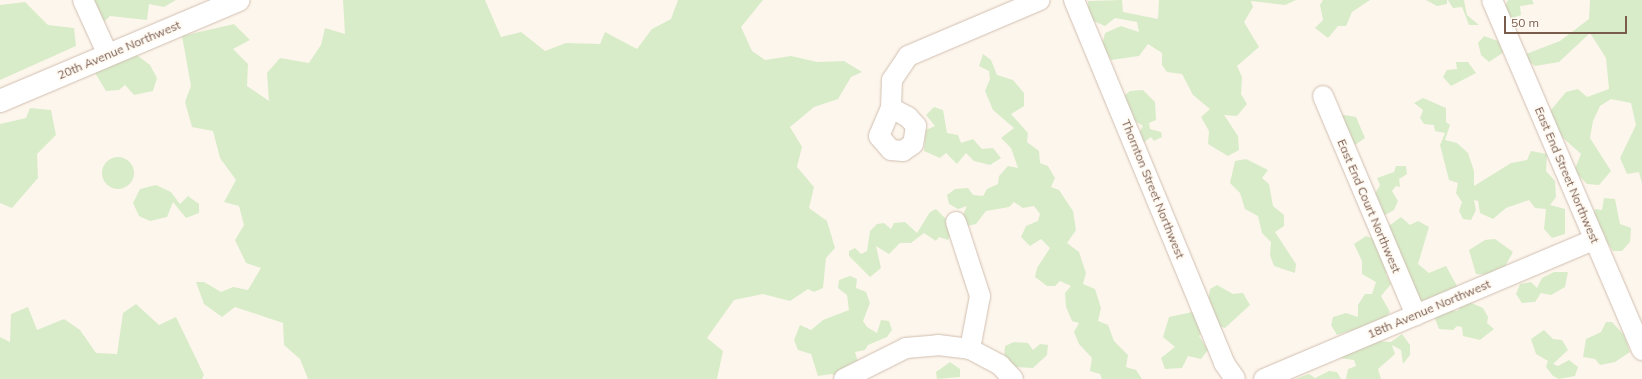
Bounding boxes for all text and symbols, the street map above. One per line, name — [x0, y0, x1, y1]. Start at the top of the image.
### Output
scale bar — [1506, 8, 1629, 34]
text: 50 m — [1511, 15, 1539, 30]
street label: 20th Avenue Northwest — [55, 18, 183, 82]
street label: East End Street Northwest — [1532, 105, 1602, 245]
street label: Thornton Street Northwest — [1118, 117, 1188, 261]
street label: East End Court Northwest — [1334, 137, 1404, 275]
street label: 18th Avenue Northwest — [1365, 277, 1493, 341]

